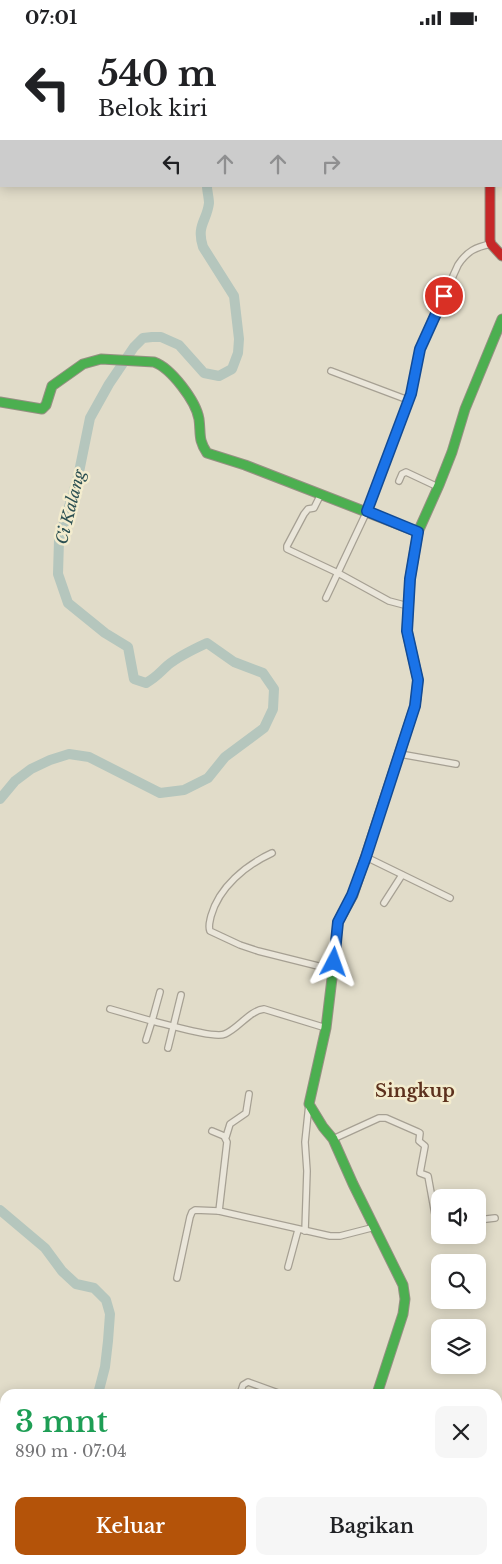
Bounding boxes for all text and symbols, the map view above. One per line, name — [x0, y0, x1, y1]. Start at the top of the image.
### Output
text: 07:01 — [25, 6, 77, 29]
text: 540 m — [98, 52, 217, 95]
icon: left — [15, 55, 80, 120]
text: Belok kiri — [98, 95, 208, 122]
icon: left — [158, 150, 186, 178]
icon: ahead — [211, 150, 239, 178]
icon: ahead — [264, 150, 292, 178]
icon: right — [317, 150, 345, 178]
pin — [423, 275, 465, 317]
icon: arrive — [430, 282, 458, 310]
water label: Ci Kalang — [51, 467, 89, 546]
position arrow — [307, 935, 359, 987]
district label: Singkup — [375, 1080, 455, 1102]
map controls — [431, 1189, 486, 1374]
button: sound — [431, 1189, 486, 1244]
button: search — [431, 1254, 486, 1309]
button: layers — [431, 1319, 486, 1374]
text: 3 mnt — [15, 1403, 108, 1440]
button: close — [435, 1406, 487, 1458]
text: 890 m · 07:04 — [15, 1441, 127, 1461]
button: Keluar — [15, 1497, 246, 1555]
button: Bagikan — [256, 1497, 487, 1555]

